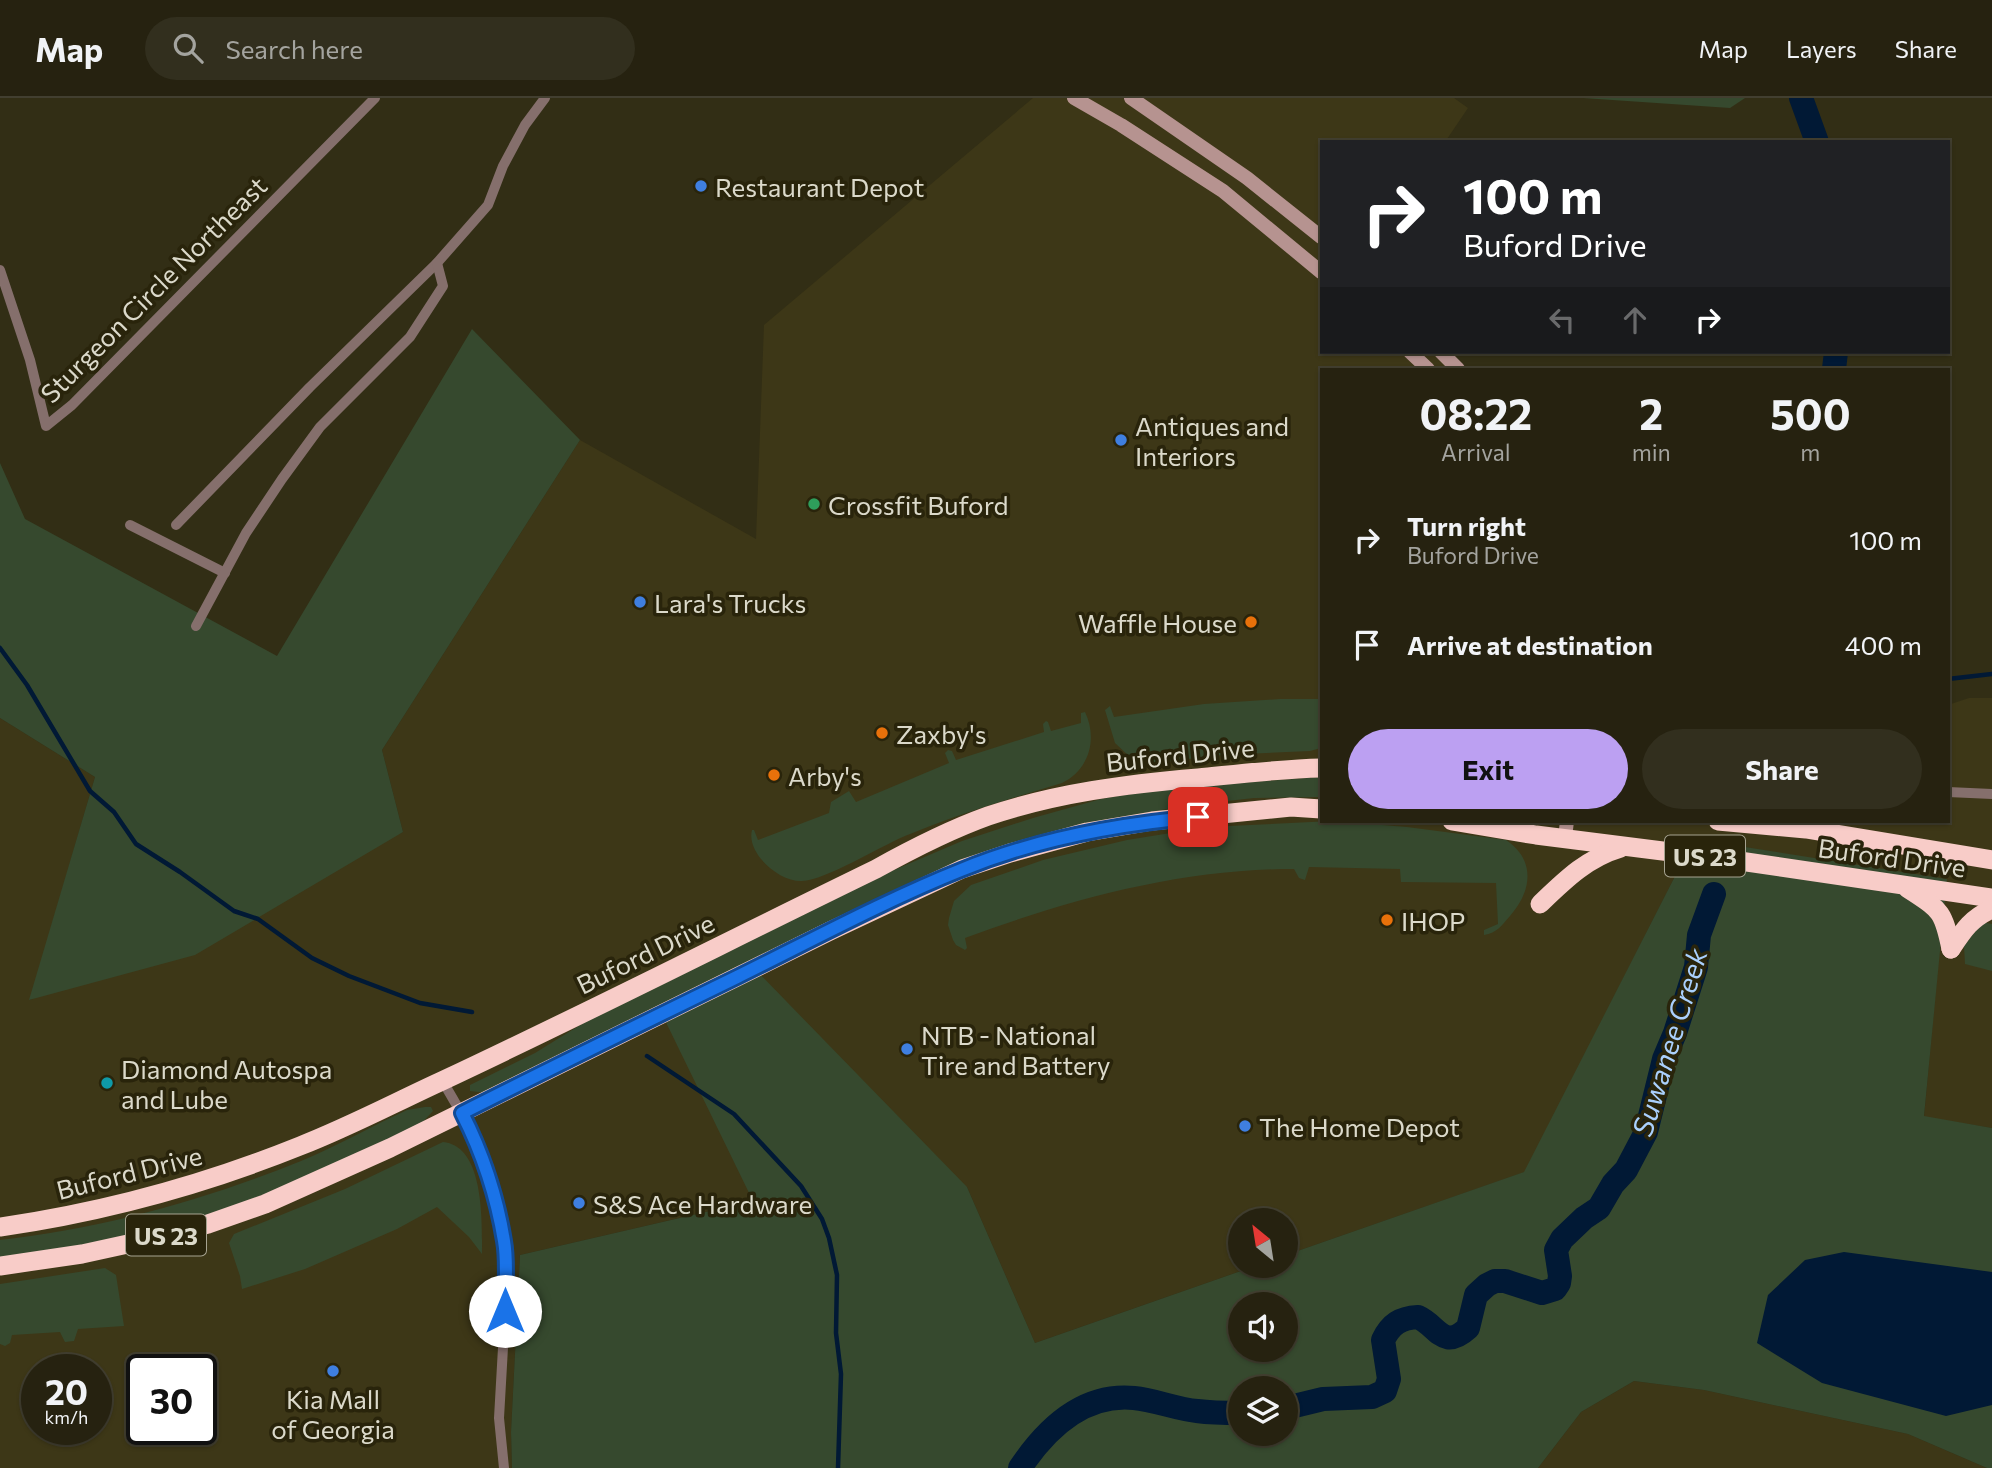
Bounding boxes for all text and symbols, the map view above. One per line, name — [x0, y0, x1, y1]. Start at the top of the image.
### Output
search box — [145, 17, 635, 80]
text: Map — [35, 28, 103, 69]
icon: search — [169, 29, 207, 67]
text: Search here — [225, 33, 363, 64]
text: Map — [1699, 34, 1748, 63]
text: Layers — [1786, 34, 1857, 63]
text: Share — [1895, 34, 1957, 63]
text: 100 m — [1463, 164, 1602, 224]
icon: right — [1348, 168, 1439, 259]
street label: Sturgeon Circle Northeast — [34, 170, 272, 408]
place label: Restaurant Depot — [715, 171, 924, 202]
marker: Restaurant Depot — [693, 178, 709, 194]
text: Buford Drive — [1463, 224, 1647, 264]
icon: left — [1543, 301, 1581, 339]
icon: ahead — [1616, 301, 1654, 339]
icon: right — [1689, 301, 1727, 339]
text: 08:22 — [1419, 387, 1532, 439]
text: 2 — [1639, 387, 1663, 439]
text: 500 — [1770, 387, 1851, 439]
place label: Antiques and Interiors — [1135, 410, 1289, 471]
marker: Antiques and Interiors — [1113, 432, 1129, 448]
text: Arrival — [1441, 438, 1511, 466]
text: min — [1632, 438, 1671, 466]
text: m — [1800, 438, 1820, 466]
place label: Crossfit Buford — [828, 489, 1009, 520]
marker: Crossfit Buford — [806, 496, 822, 512]
text: Turn right — [1407, 510, 1526, 541]
icon: right — [1348, 521, 1386, 559]
text: 100 m — [1849, 524, 1922, 555]
text: Buford Drive — [1407, 541, 1539, 569]
place label: Lara's Trucks — [654, 587, 806, 618]
marker: Lara's Trucks — [632, 594, 648, 610]
place label: Waffle House — [1078, 607, 1237, 638]
marker: Waffle House — [1243, 614, 1259, 630]
icon: arrive — [1348, 626, 1386, 664]
text: Arrive at destination — [1407, 629, 1653, 660]
text: 400 m — [1845, 629, 1922, 660]
place label: Zaxby's — [896, 718, 986, 749]
marker: Zaxby's — [874, 725, 890, 741]
button: Exit — [1348, 729, 1628, 809]
button: Share — [1642, 729, 1922, 809]
street label: Buford Drive — [1104, 731, 1256, 777]
place label: Arby's — [788, 760, 862, 791]
marker: Arby's — [766, 767, 782, 783]
pin — [1168, 787, 1228, 847]
icon: arrive — [1179, 798, 1217, 836]
street label: Buford Drive — [1816, 831, 1968, 883]
road number: US 23 — [1665, 836, 1745, 876]
place label: IHOP — [1401, 905, 1465, 936]
street label: Buford Drive — [571, 906, 719, 1000]
marker: IHOP — [1379, 912, 1395, 928]
water label: Suwanee Creek — [1624, 943, 1714, 1140]
place label: NTB - National Tire and Battery — [921, 1019, 1111, 1080]
marker: NTB - National Tire and Battery — [899, 1041, 915, 1057]
place label: Diamond Autospa and Lube — [121, 1053, 332, 1114]
marker: Diamond Autospa and Lube — [99, 1075, 115, 1091]
place label: The Home Depot — [1259, 1111, 1460, 1142]
marker: The Home Depot — [1237, 1118, 1253, 1134]
street label: Buford Drive — [53, 1139, 205, 1205]
place label: S&S Ace Hardware — [593, 1188, 812, 1219]
marker: S&S Ace Hardware — [571, 1195, 587, 1211]
north arrow — [1228, 1208, 1298, 1278]
map controls — [1228, 1208, 1298, 1446]
road number: US 23 — [126, 1214, 206, 1255]
position arrow — [468, 1274, 542, 1348]
button: sound — [1228, 1292, 1298, 1362]
speed limit sign: 30 — [126, 1354, 217, 1445]
marker: Kia Mall of Georgia — [325, 1363, 341, 1379]
text: 20 — [45, 1369, 88, 1412]
button: layers — [1228, 1376, 1298, 1446]
place label: Kia Mall of Georgia — [271, 1383, 395, 1444]
text: km/h — [45, 1406, 88, 1428]

